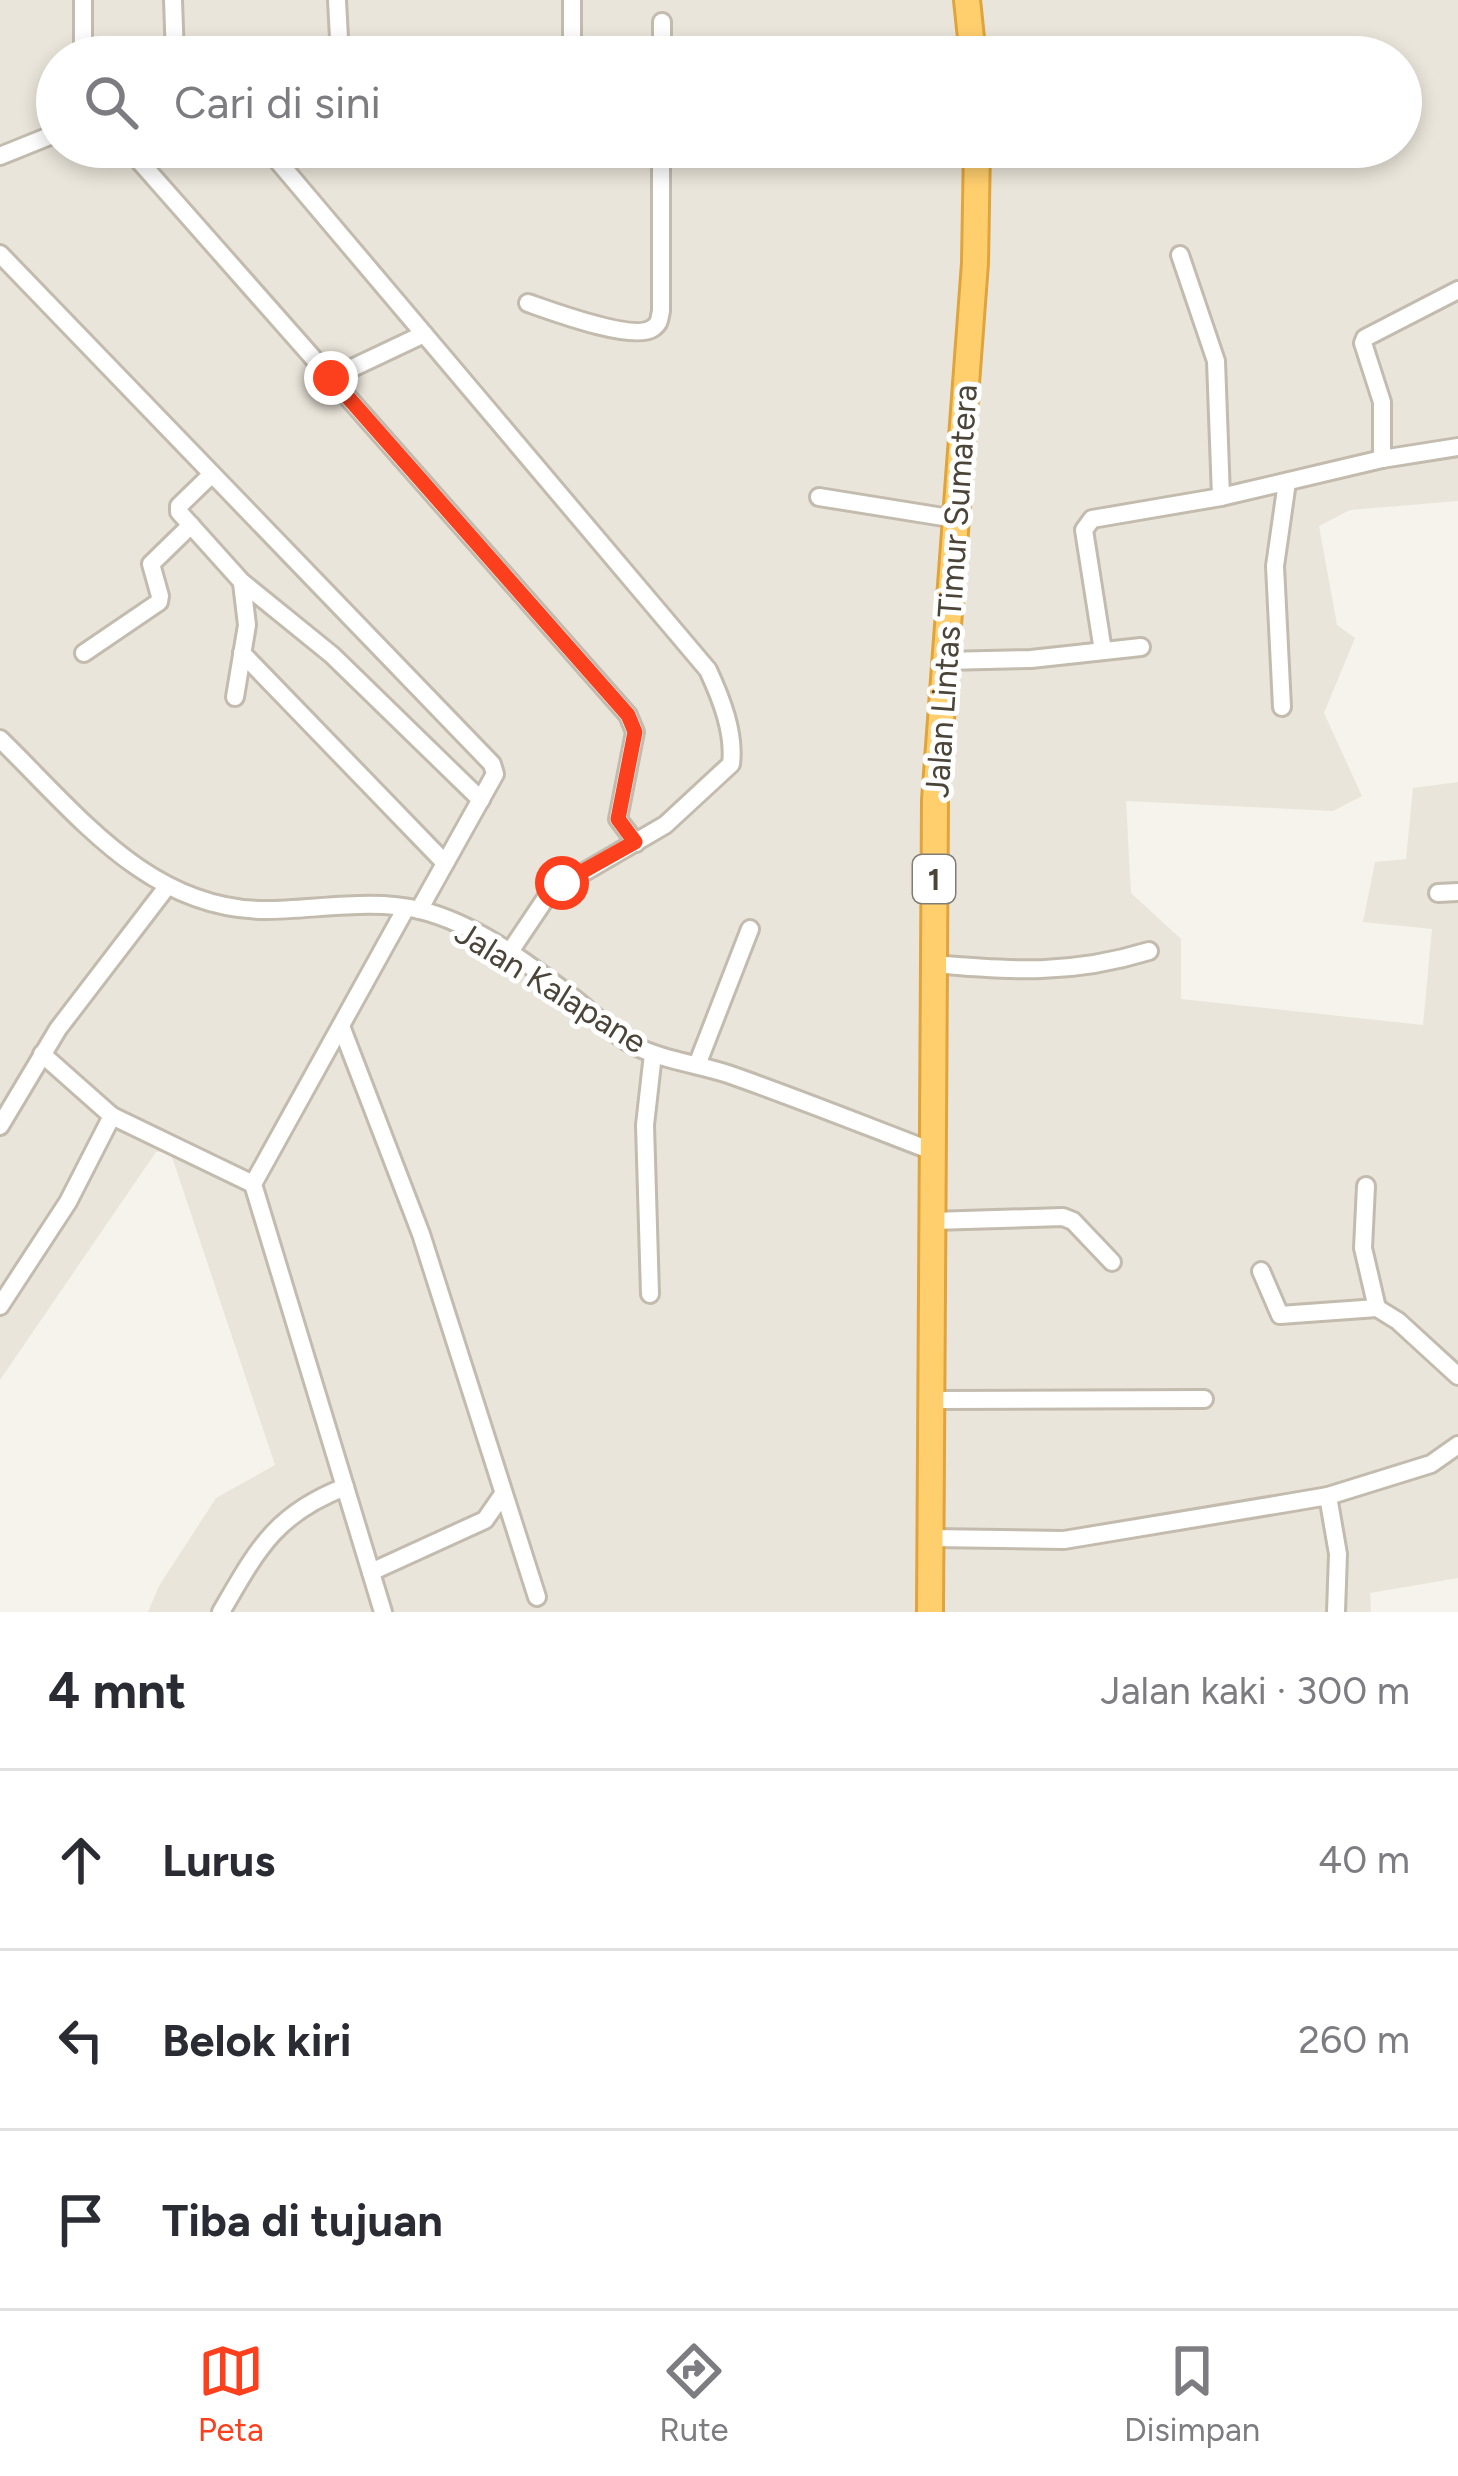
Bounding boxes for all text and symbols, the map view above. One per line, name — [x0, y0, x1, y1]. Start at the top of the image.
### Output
search box — [36, 36, 1422, 168]
icon: search — [78, 69, 144, 135]
text: Cari di sini — [174, 75, 381, 129]
route end — [304, 351, 358, 405]
street label: Jalan Lintas Timur Sumatera — [917, 383, 985, 799]
road number: 1 — [913, 855, 955, 903]
route start — [535, 856, 589, 910]
street label: Jalan Kalapane — [448, 913, 654, 1061]
text: 4 mnt — [48, 1660, 186, 1721]
text: Jalan kaki · 300 m — [1101, 1667, 1410, 1714]
icon: ahead — [48, 1827, 114, 1893]
text: Lurus — [162, 1833, 275, 1887]
text: 40 m — [1318, 1836, 1410, 1883]
icon: left — [48, 2007, 114, 2073]
text: Belok kiri — [162, 2013, 351, 2067]
text: 260 m — [1298, 2016, 1410, 2063]
icon: arrive — [48, 2187, 114, 2253]
text: Tiba di tujuan — [162, 2193, 443, 2247]
tab: Peta — [198, 2338, 264, 2449]
tab: Rute — [659, 2338, 729, 2449]
tab: Disimpan — [1124, 2338, 1260, 2449]

